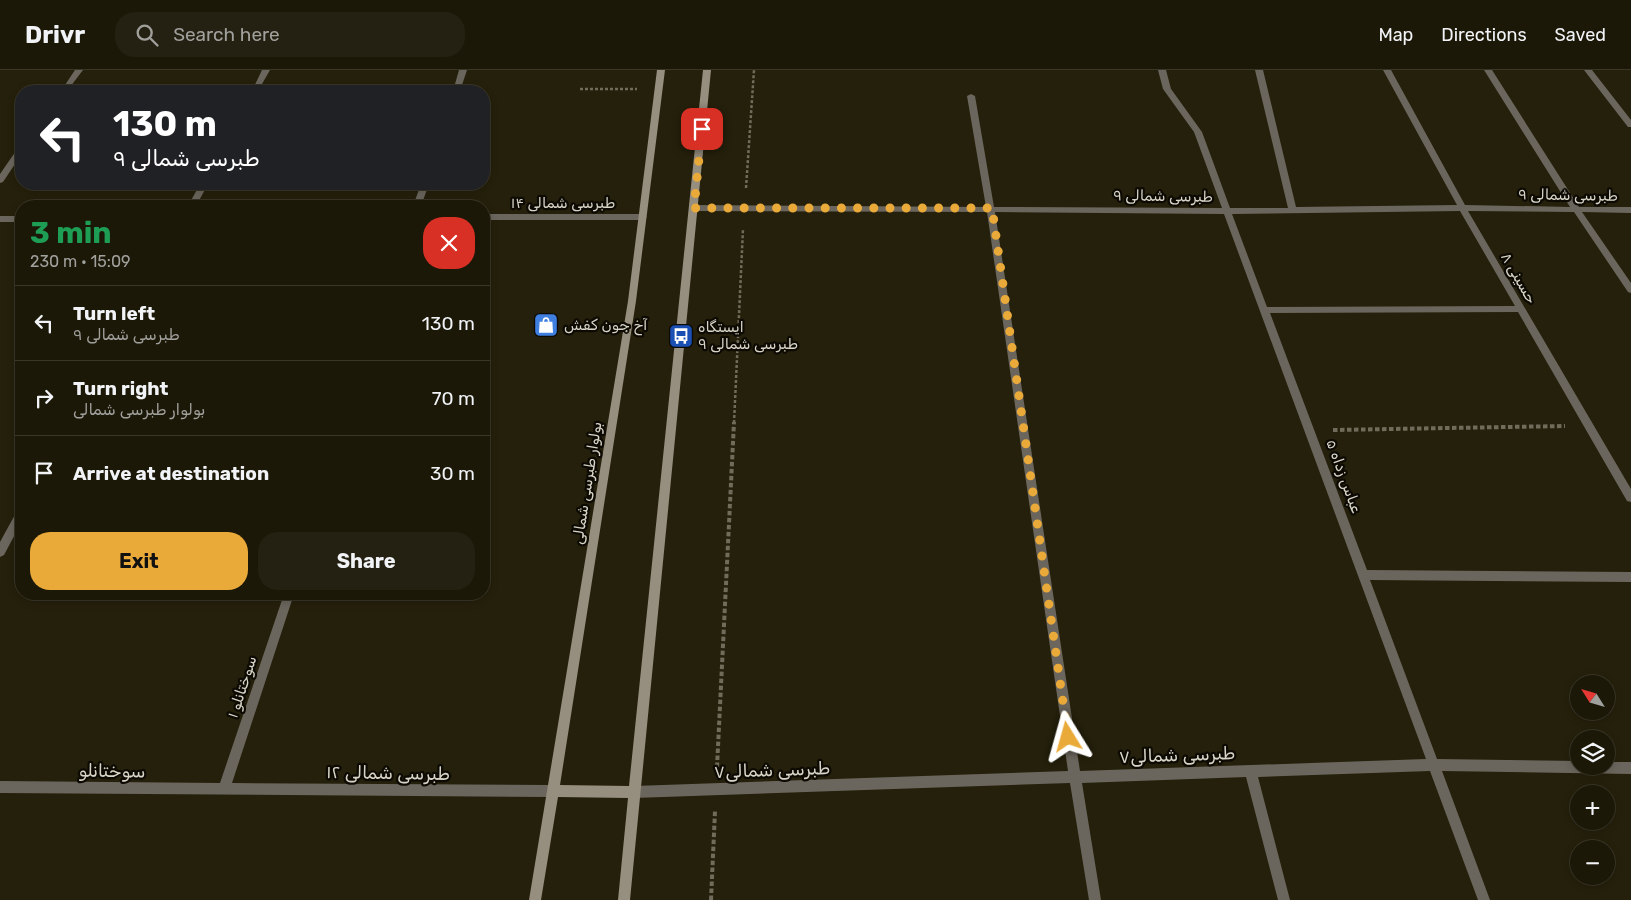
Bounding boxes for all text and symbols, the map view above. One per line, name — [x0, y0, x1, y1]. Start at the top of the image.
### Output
search box — [115, 12, 465, 57]
text: Drivr — [25, 21, 85, 49]
icon: search — [133, 21, 161, 49]
text: Search here — [173, 23, 280, 46]
text: Map — [1378, 24, 1413, 46]
text: Directions — [1441, 24, 1527, 46]
text: Saved — [1555, 24, 1606, 46]
text: 130 m — [113, 103, 217, 145]
icon: left — [30, 105, 95, 170]
pin — [681, 108, 723, 150]
icon: arrive — [688, 115, 716, 143]
text: طبرسی شمالی ۹ — [113, 145, 260, 172]
street label: طبرسی شمالی ۹ — [1518, 185, 1618, 205]
street label: طبرسی شمالی ۹ — [1113, 186, 1213, 206]
street label: طبرسی شمالی ۱۴ — [511, 194, 615, 212]
text: 3 min — [30, 215, 112, 251]
button: close — [423, 217, 475, 269]
street label: حسینی ۸ — [1497, 249, 1541, 307]
text: 230 m · 15:09 — [30, 252, 131, 271]
text: Turn left — [73, 302, 155, 325]
icon: left — [30, 309, 58, 337]
text: 130 m — [422, 312, 475, 335]
shop icon: آخ جون کفش — [533, 312, 559, 338]
place label: آخ جون کفش — [564, 316, 648, 336]
place label: ایستگاه طبرسی شمالی ۹ — [698, 318, 798, 353]
bus stop icon: ایستگاه طبرسی شمالی ۹ — [668, 323, 694, 349]
text: طبرسی شمالی ۹ — [73, 325, 180, 344]
text: Turn right — [73, 377, 168, 400]
icon: right — [30, 384, 58, 412]
text: 70 m — [432, 387, 475, 410]
text: بولوار طبرسی شمالی — [73, 400, 205, 419]
street label: بولوار طبرسی شمالی — [568, 420, 606, 546]
street label: عباس زداه ۵ — [1322, 437, 1366, 515]
icon: arrive — [30, 459, 58, 487]
text: Arrive at destination — [73, 462, 269, 485]
text: 30 m — [430, 462, 475, 485]
button: Exit — [30, 532, 248, 590]
button: Share — [258, 532, 475, 590]
street label: سوختانلو ۱ — [224, 654, 260, 720]
north arrow — [1570, 675, 1615, 720]
map controls — [1570, 675, 1615, 885]
position arrow — [1041, 710, 1093, 762]
button: layers — [1570, 730, 1615, 775]
street label: طبرسی شمالی۷ — [1118, 742, 1236, 768]
street label: طبرسی شمالی۷ — [713, 757, 831, 783]
street label: سوختانلو — [78, 759, 146, 783]
street label: طبرسی شمالی ۱۲ — [326, 761, 450, 785]
button: + — [1570, 785, 1615, 830]
button: − — [1570, 840, 1615, 885]

